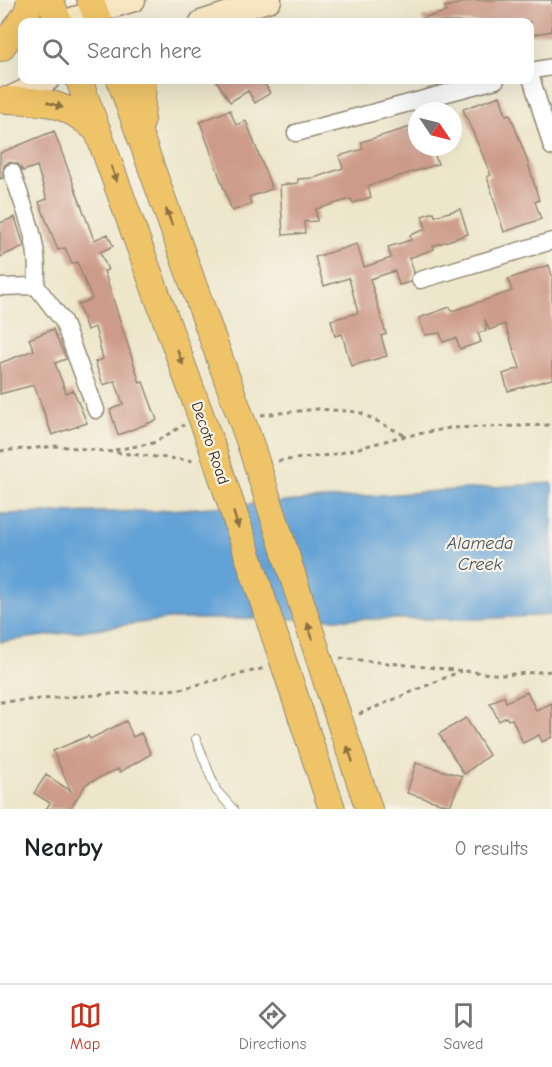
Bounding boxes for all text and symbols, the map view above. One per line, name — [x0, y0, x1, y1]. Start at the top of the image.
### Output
search box — [18, 18, 534, 84]
icon: search — [39, 35, 72, 68]
text: Search here — [87, 38, 202, 64]
one-way arrow — [46, 101, 64, 110]
north arrow — [408, 102, 462, 156]
one-way arrow — [109, 165, 119, 183]
one-way arrow — [164, 207, 174, 225]
one-way arrow — [175, 349, 185, 367]
street label: Decoto Road — [187, 399, 233, 487]
one-way arrow — [232, 511, 241, 529]
water label: Alameda Creek — [446, 533, 513, 575]
one-way arrow — [305, 622, 314, 640]
one-way arrow — [345, 745, 354, 763]
text: Nearby — [24, 833, 103, 863]
text: 0 results — [455, 837, 528, 860]
tab: Map — [69, 999, 102, 1053]
tab: Directions — [239, 999, 306, 1053]
tab: Saved — [443, 999, 483, 1053]

